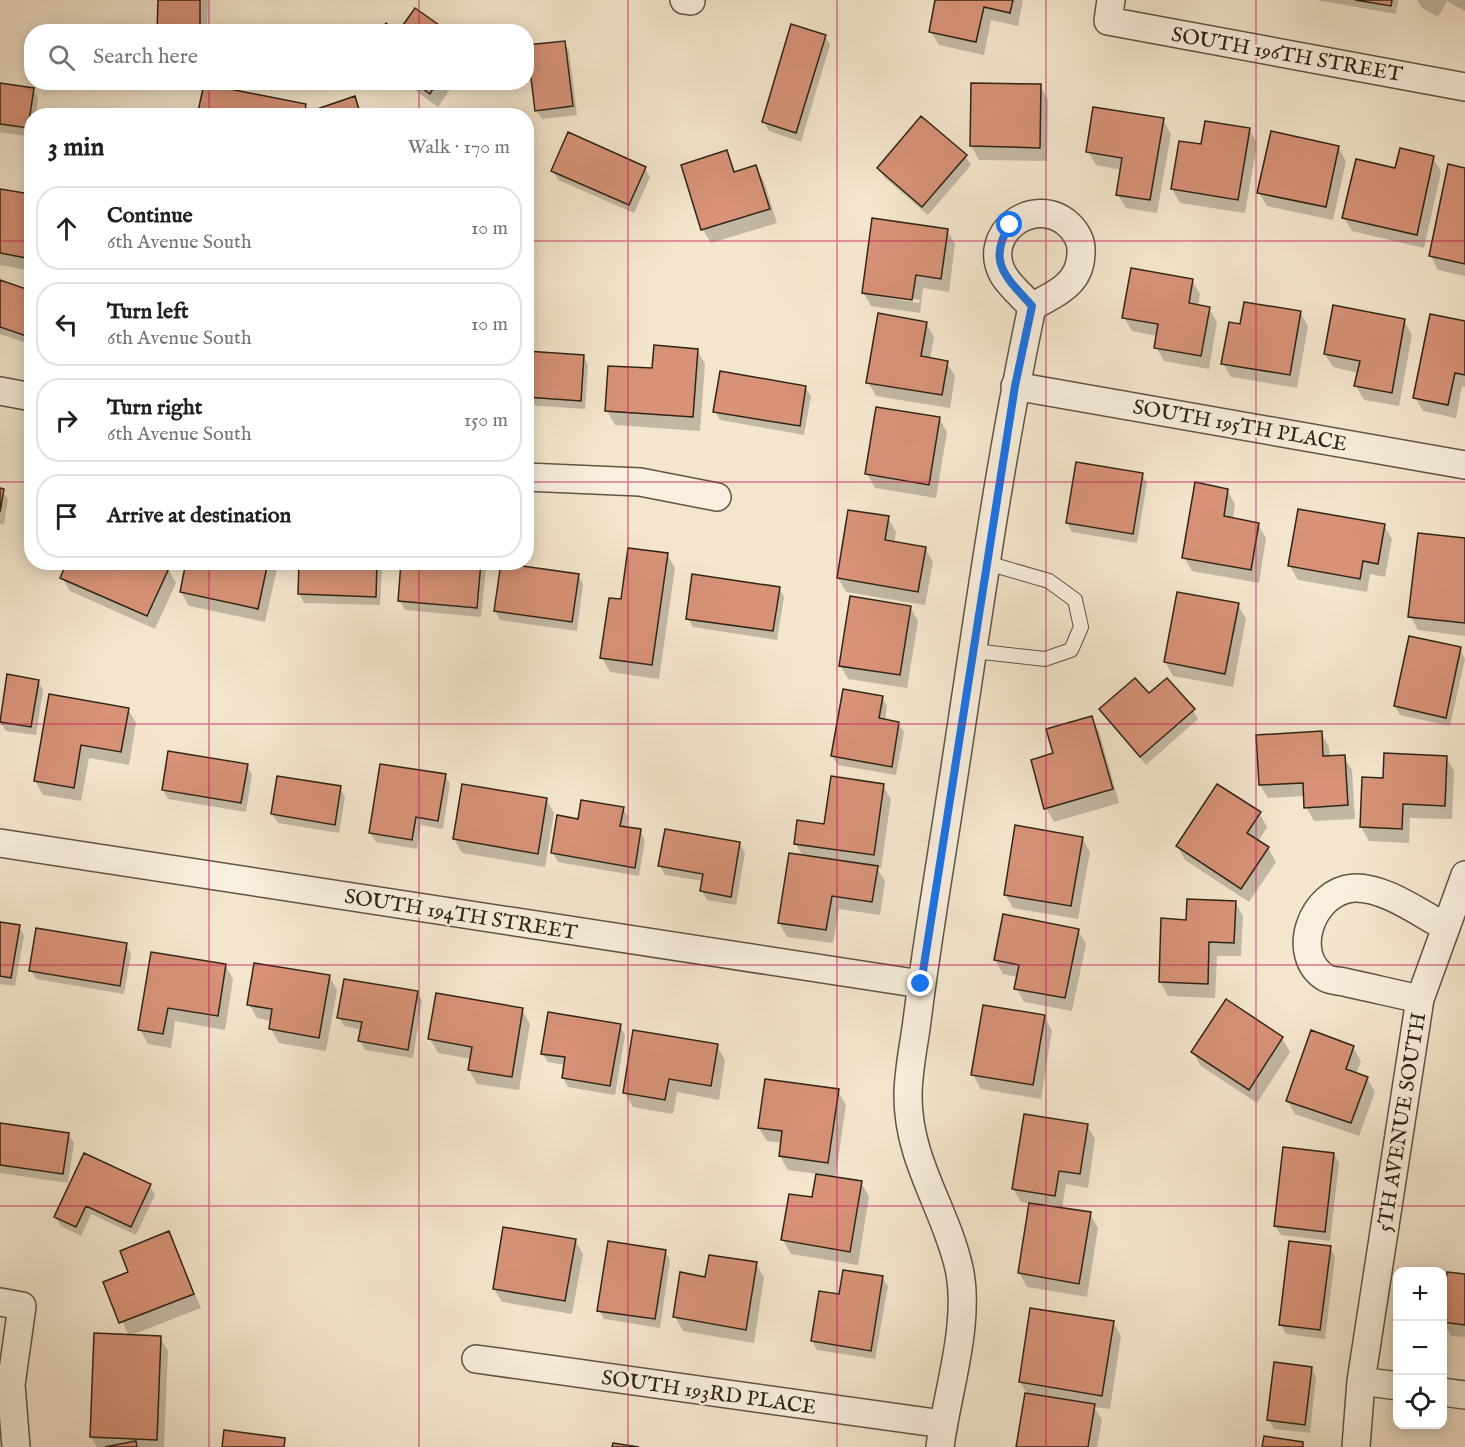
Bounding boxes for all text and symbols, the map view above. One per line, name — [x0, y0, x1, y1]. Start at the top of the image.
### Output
street label: SOUTH 196TH STREET — [1169, 22, 1405, 89]
search box — [24, 24, 534, 90]
icon: search — [45, 41, 78, 74]
text: Search here — [93, 43, 198, 71]
text: 3 min — [48, 131, 104, 164]
text: Walk · 170 m — [408, 135, 510, 160]
text: Continue — [107, 202, 193, 230]
route start — [996, 211, 1022, 237]
icon: ahead — [50, 212, 83, 245]
text: 10 m — [471, 216, 508, 241]
text: 6th Avenue South — [107, 230, 252, 255]
text: Turn left — [107, 298, 189, 326]
icon: left — [50, 308, 83, 341]
text: 10 m — [471, 312, 508, 337]
text: 6th Avenue South — [107, 326, 252, 351]
text: Turn right — [107, 394, 202, 422]
street label: SOUTH 195TH PLACE — [1131, 394, 1349, 459]
icon: right — [50, 404, 83, 437]
text: 150 m — [464, 408, 508, 433]
text: 6th Avenue South — [107, 422, 252, 447]
icon: arrive — [50, 500, 83, 533]
text: Arrive at destination — [107, 502, 291, 530]
street label: SOUTH 194TH STREET — [342, 884, 580, 947]
route end — [907, 970, 933, 996]
street label: 5TH AVENUE SOUTH — [1372, 1011, 1433, 1234]
map controls — [1393, 1267, 1447, 1429]
button: + — [1393, 1267, 1447, 1321]
button: − — [1393, 1321, 1447, 1375]
street label: SOUTH 193RD PLACE — [600, 1365, 818, 1422]
button: locate — [1393, 1375, 1447, 1429]

